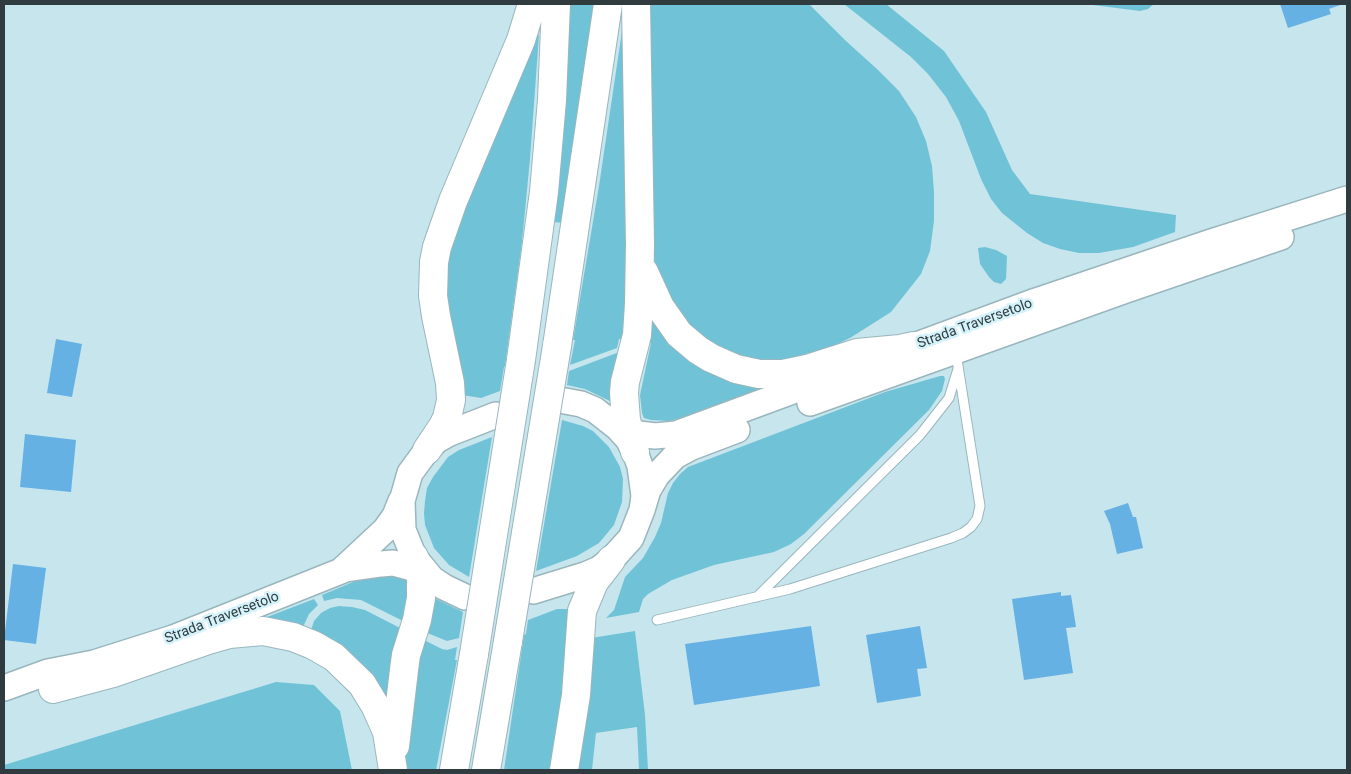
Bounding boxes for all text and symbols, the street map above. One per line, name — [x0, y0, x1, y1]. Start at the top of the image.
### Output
street label: Strada Traversetolo — [915, 295, 1035, 353]
street label: Strada Traversetolo — [162, 588, 282, 648]

